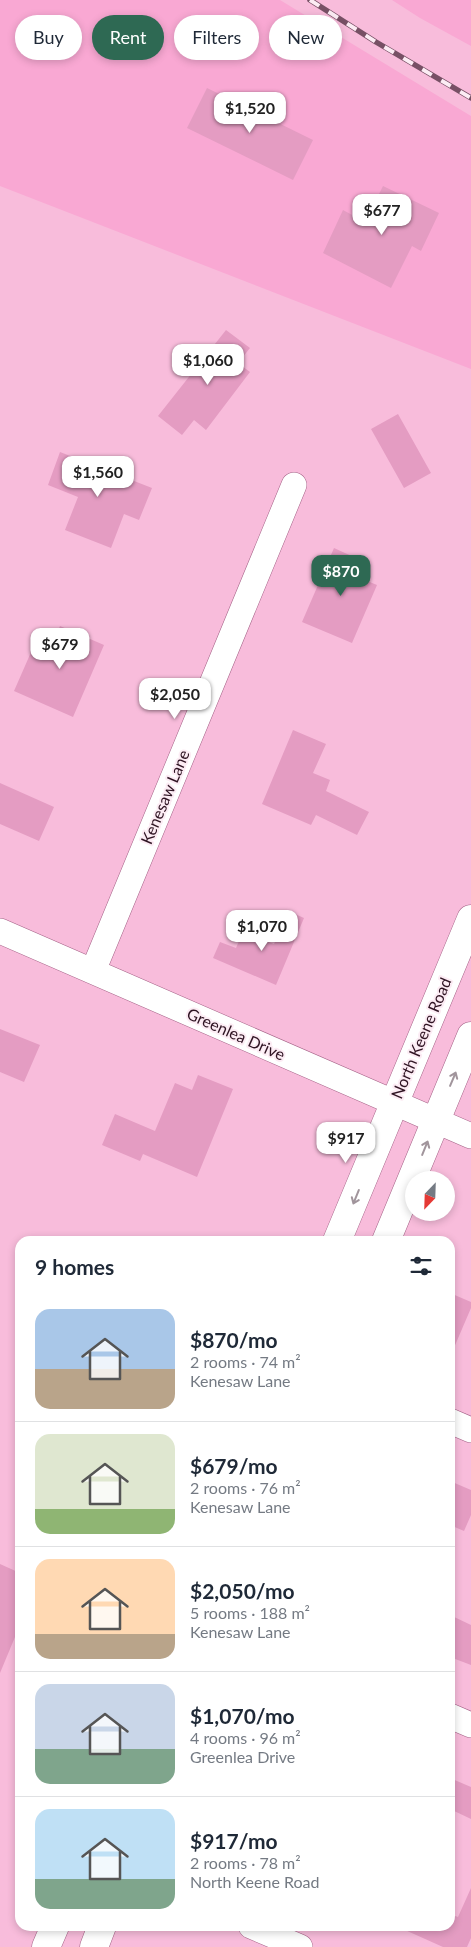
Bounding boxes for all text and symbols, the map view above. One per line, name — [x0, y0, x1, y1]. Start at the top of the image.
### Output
chip: Buy — [15, 15, 82, 60]
chip: Rent — [92, 15, 164, 60]
chip: Filters — [174, 15, 259, 60]
chip: New — [269, 15, 342, 60]
pin: $1,520 — [209, 92, 291, 134]
text: $1,520 — [225, 98, 275, 117]
pin: $677 — [352, 194, 412, 236]
text: $677 — [363, 200, 401, 219]
pin: $1,060 — [167, 344, 249, 386]
text: $1,060 — [183, 350, 233, 369]
pin: $1,560 — [57, 456, 139, 498]
text: $1,560 — [73, 462, 123, 481]
pin: $870 — [311, 554, 371, 597]
text: $870 — [322, 561, 360, 580]
pin: $679 — [30, 628, 90, 670]
text: $679 — [41, 634, 79, 653]
pin: $2,050 — [134, 678, 216, 720]
text: $2,050 — [150, 684, 200, 703]
street label: Kenesaw Lane — [136, 747, 193, 847]
pin: $1,070 — [221, 910, 303, 952]
text: $1,070 — [237, 916, 287, 935]
street label: North Keene Road — [386, 974, 455, 1101]
street label: Greenlea Drive — [184, 1003, 288, 1064]
one-way arrow — [449, 1072, 459, 1087]
pin: $917 — [316, 1122, 376, 1164]
text: $917 — [327, 1128, 365, 1147]
one-way arrow — [420, 1141, 430, 1156]
north arrow — [405, 1171, 455, 1221]
map controls — [405, 1171, 455, 1221]
one-way arrow — [350, 1189, 360, 1204]
icon: filters — [407, 1252, 435, 1280]
text: 9 homes — [35, 1254, 114, 1279]
text: $870/mo — [190, 1327, 278, 1352]
icon: home — [75, 1329, 135, 1389]
text: 2 rooms · 74 m² — [190, 1352, 301, 1371]
text: Kenesaw Lane — [190, 1371, 291, 1390]
text: $679/mo — [190, 1453, 278, 1478]
icon: home — [75, 1454, 135, 1514]
text: 2 rooms · 76 m² — [190, 1478, 301, 1497]
text: Kenesaw Lane — [190, 1497, 291, 1516]
text: $2,050/mo — [190, 1578, 295, 1603]
icon: home — [75, 1579, 135, 1639]
text: 5 rooms · 188 m² — [190, 1603, 310, 1622]
text: Kenesaw Lane — [190, 1622, 291, 1641]
text: $1,070/mo — [190, 1703, 295, 1728]
icon: home — [75, 1704, 135, 1764]
text: 4 rooms · 96 m² — [190, 1728, 301, 1747]
text: Greenlea Drive — [190, 1747, 295, 1766]
text: $917/mo — [190, 1828, 278, 1853]
icon: home — [75, 1829, 135, 1889]
text: 2 rooms · 78 m² — [190, 1853, 301, 1872]
text: North Keene Road — [190, 1872, 319, 1891]

